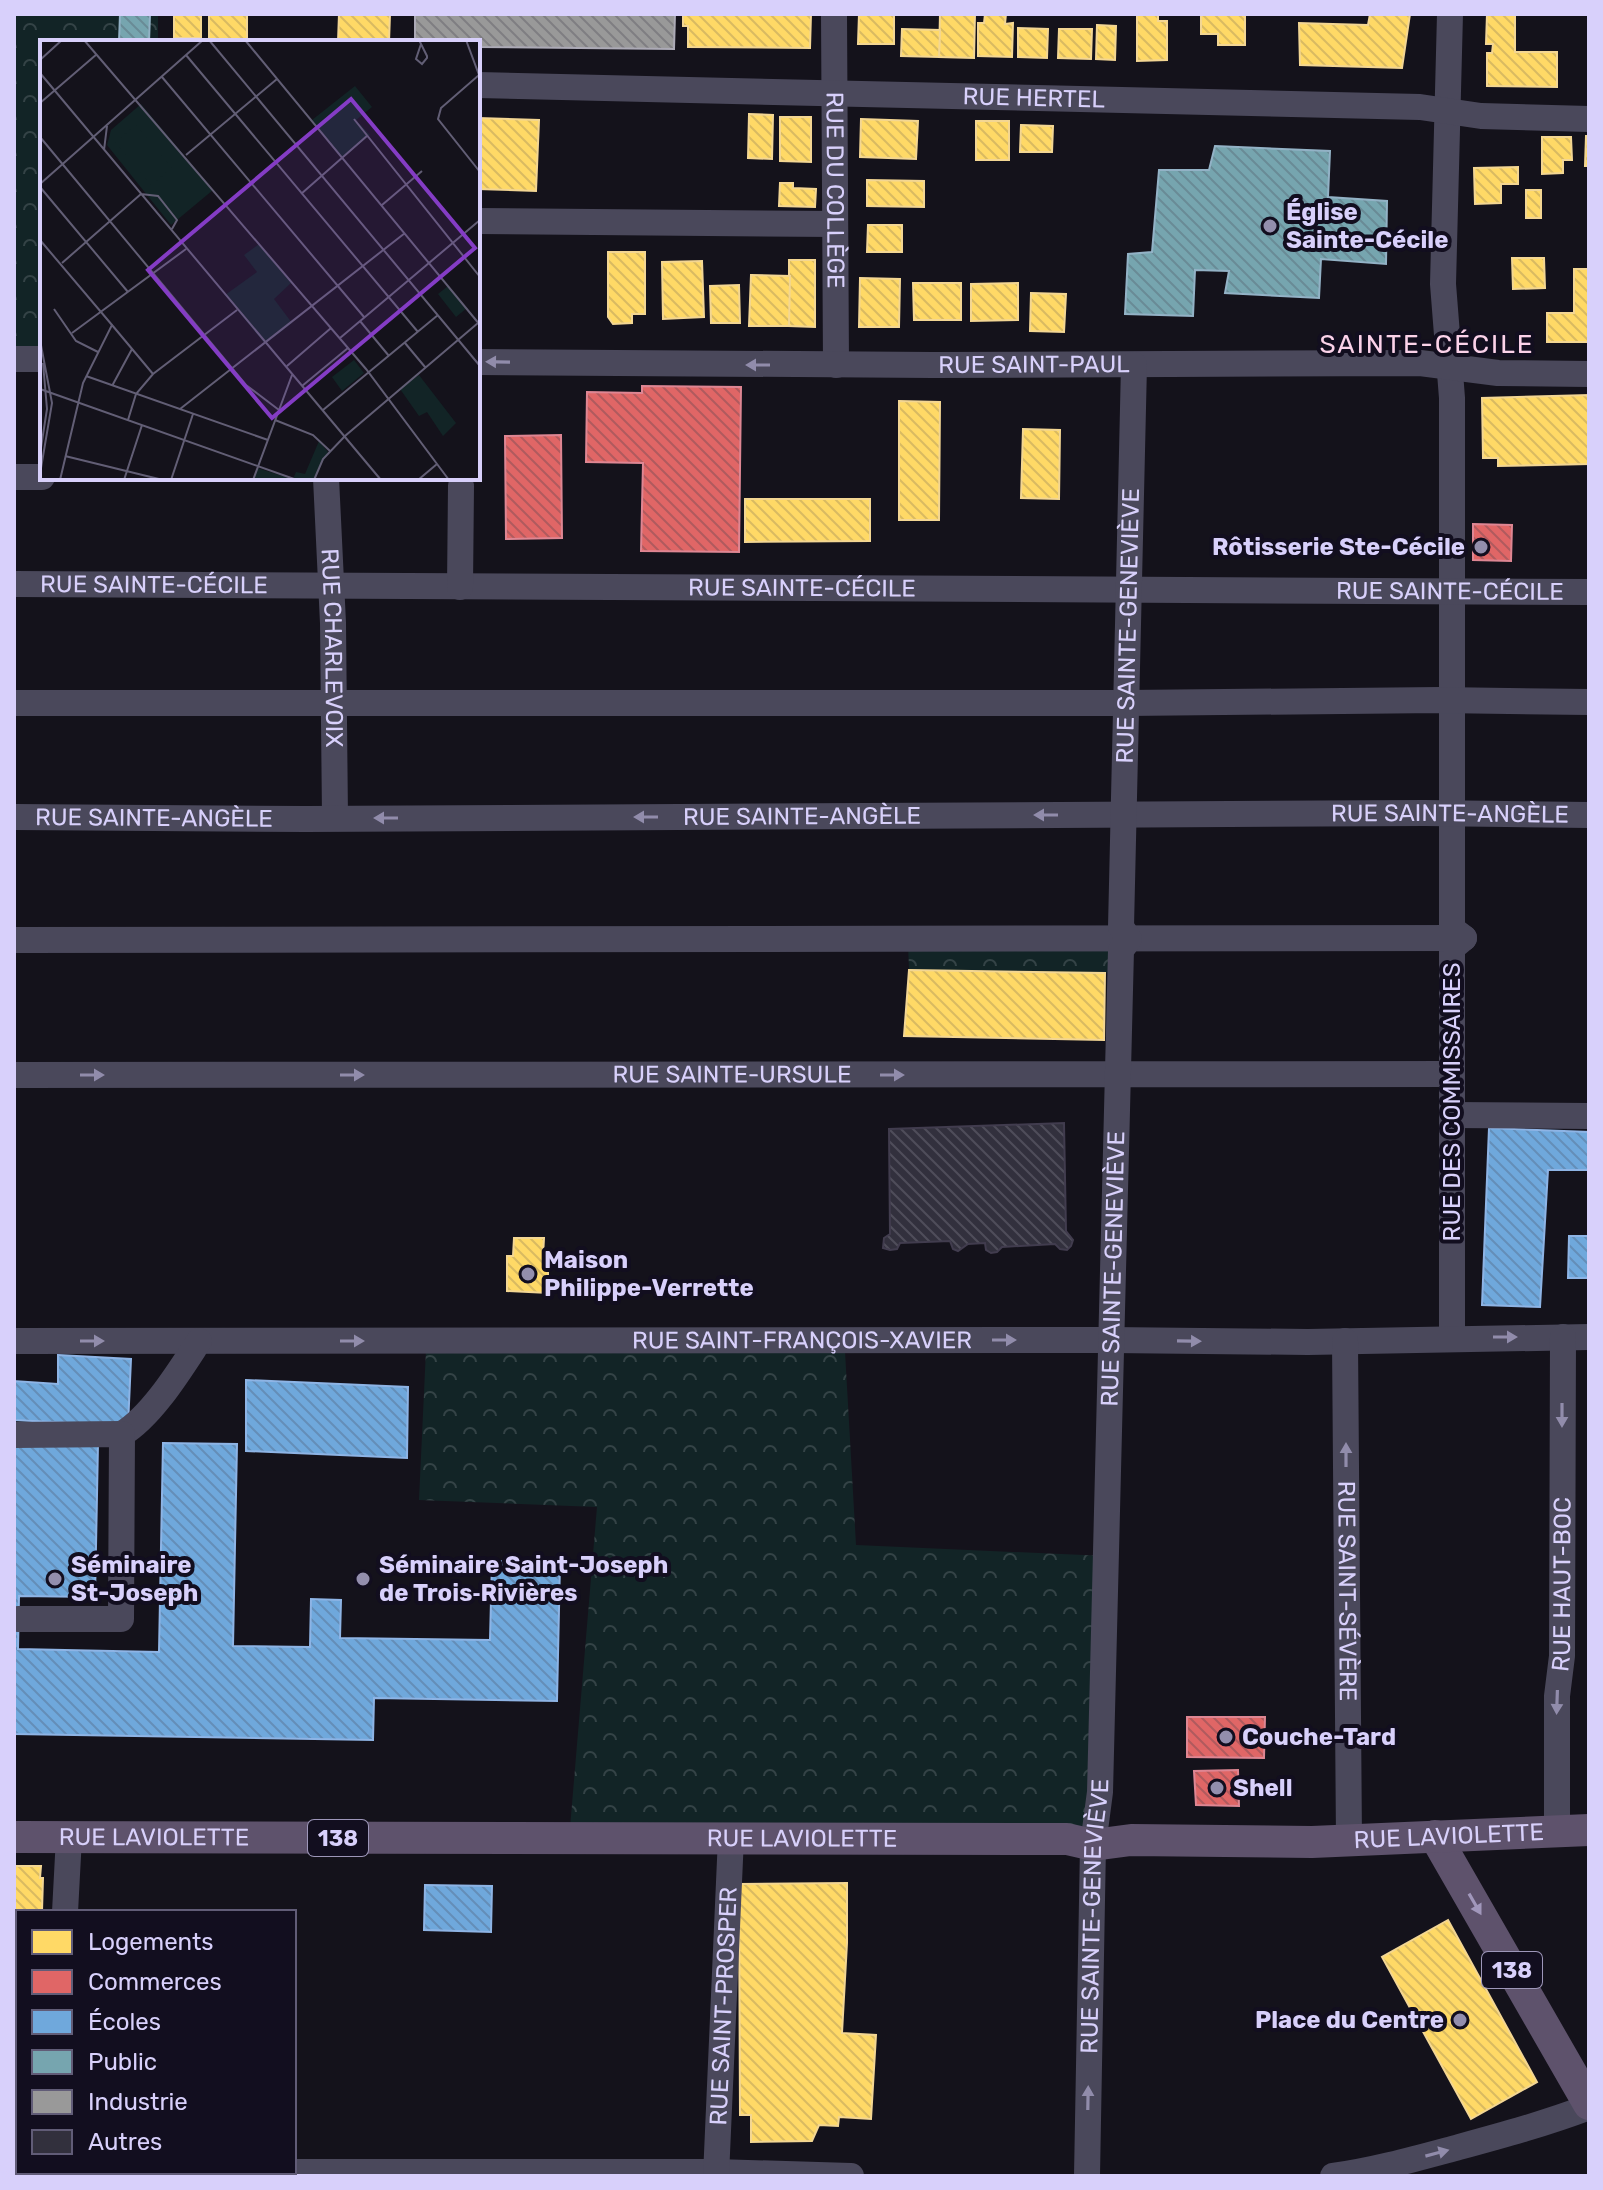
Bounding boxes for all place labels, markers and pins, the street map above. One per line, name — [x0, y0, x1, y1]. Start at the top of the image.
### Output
place label: Église Sainte-Cécile — [1286, 198, 1448, 254]
marker: Église Sainte-Cécile — [1261, 217, 1279, 235]
place label: Rôtisserie Ste-Cécile — [1212, 533, 1465, 561]
marker: Rôtisserie Ste-Cécile — [1472, 538, 1490, 556]
place label: Maison Philippe-Verrette — [544, 1246, 754, 1302]
marker: Maison Philippe-Verrette — [519, 1265, 537, 1283]
place label: Séminaire St-Joseph — [71, 1551, 198, 1607]
place label: Séminaire Saint-Joseph de Trois‑Rivières — [379, 1551, 668, 1607]
marker: Séminaire St-Joseph — [46, 1570, 64, 1588]
marker: Séminaire Saint-Joseph de Trois‑Rivières — [354, 1570, 372, 1588]
place label: Couche-Tard — [1242, 1723, 1396, 1751]
marker: Couche-Tard — [1217, 1728, 1235, 1746]
place label: Shell — [1233, 1774, 1293, 1802]
marker: Shell — [1208, 1779, 1226, 1797]
place label: Place du Centre — [1255, 2006, 1444, 2034]
marker: Place du Centre — [1451, 2011, 1469, 2029]

